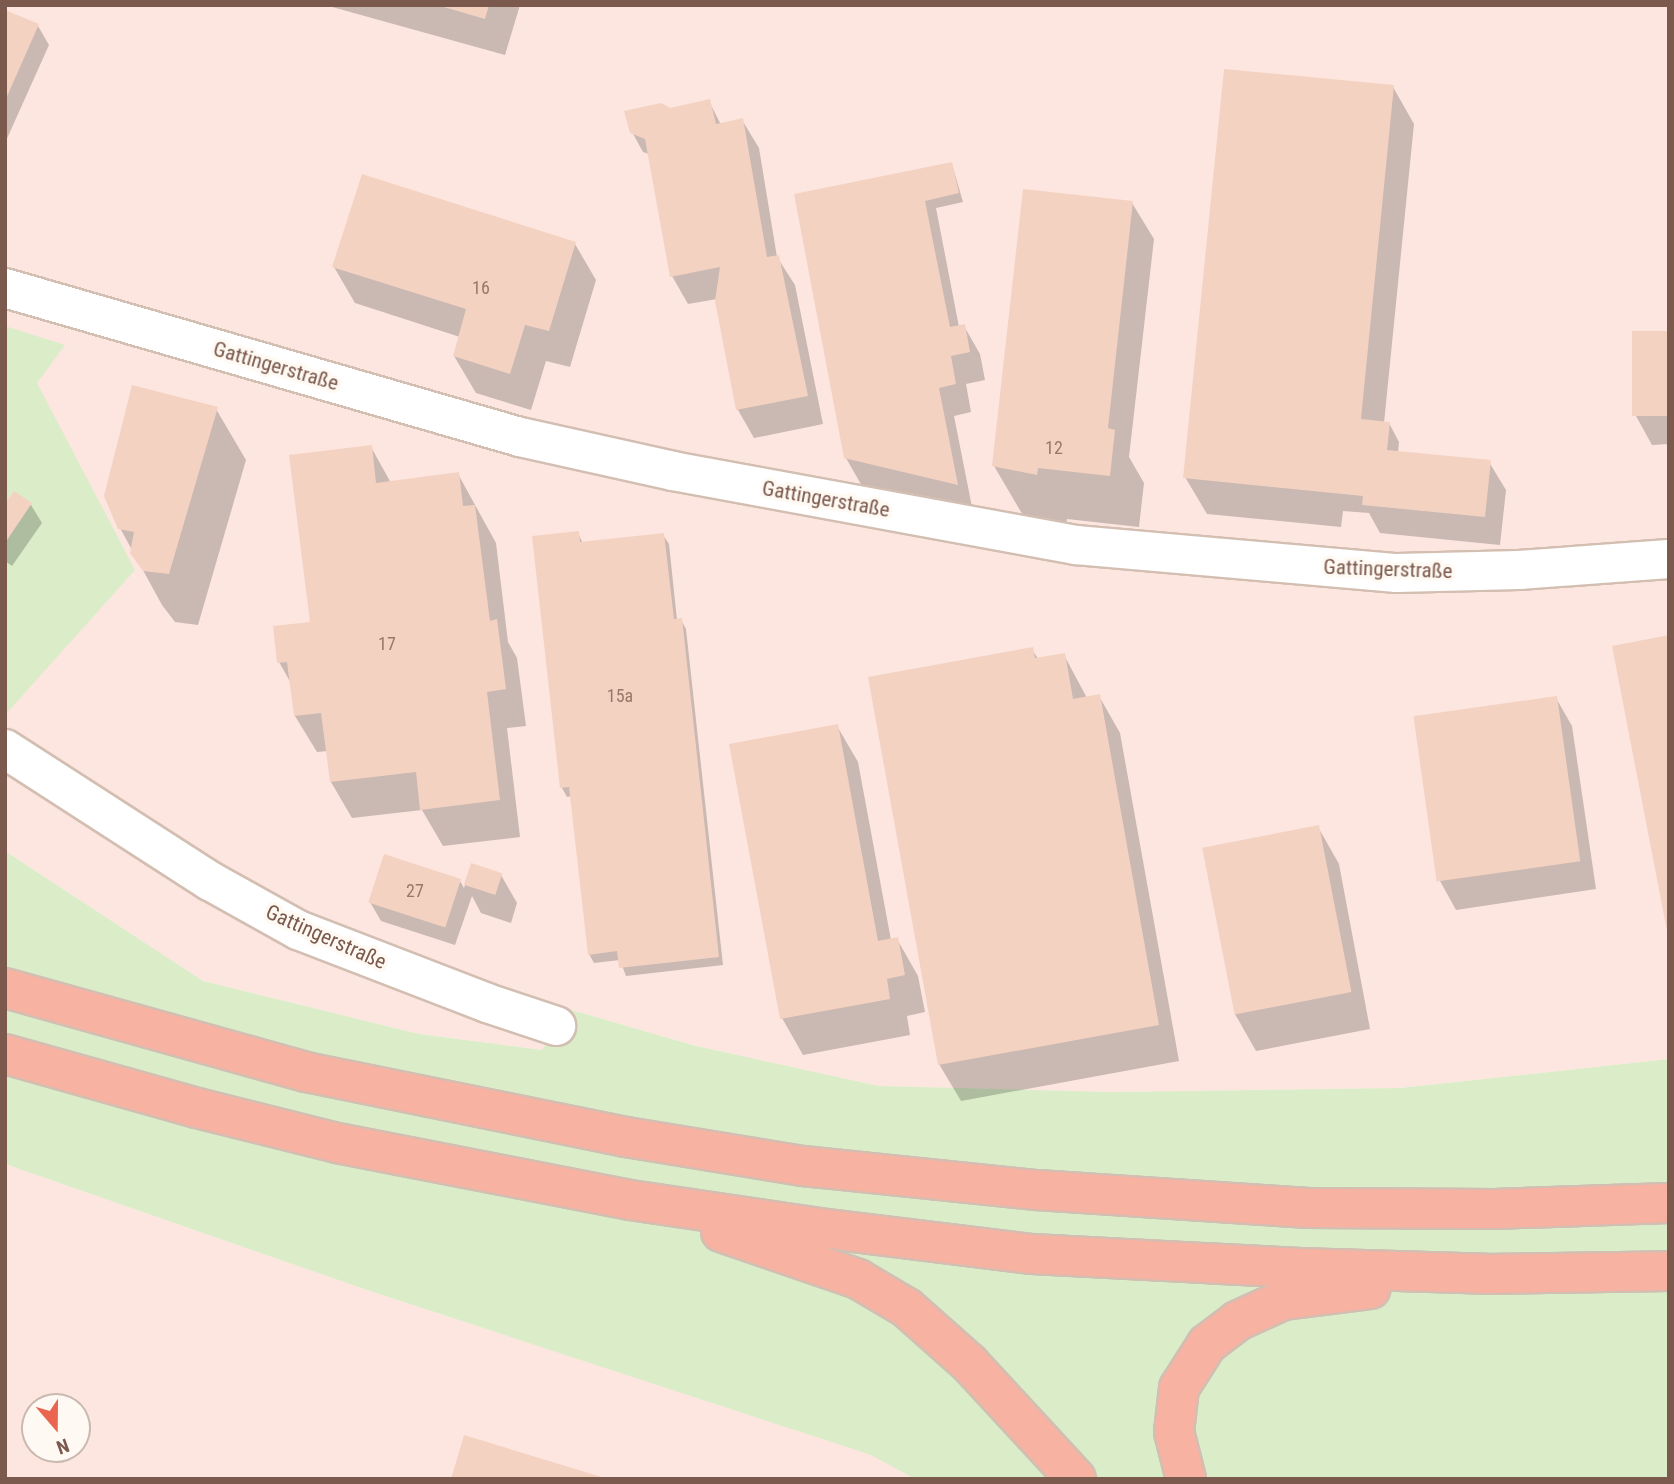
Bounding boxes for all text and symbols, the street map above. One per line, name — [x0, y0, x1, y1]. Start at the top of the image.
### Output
house number: 16 — [472, 277, 490, 299]
street label: Gattingerstraße — [210, 336, 342, 396]
house number: 12 — [1045, 437, 1063, 459]
street label: Gattingerstraße — [760, 475, 892, 523]
street label: Gattingerstraße — [1323, 554, 1453, 584]
house number: 17 — [378, 633, 396, 655]
house number: 15a — [607, 685, 633, 707]
house number: 27 — [406, 880, 424, 902]
street label: Gattingerstraße — [262, 899, 390, 975]
north arrow — [21, 1393, 91, 1463]
text: N — [53, 1434, 72, 1459]

